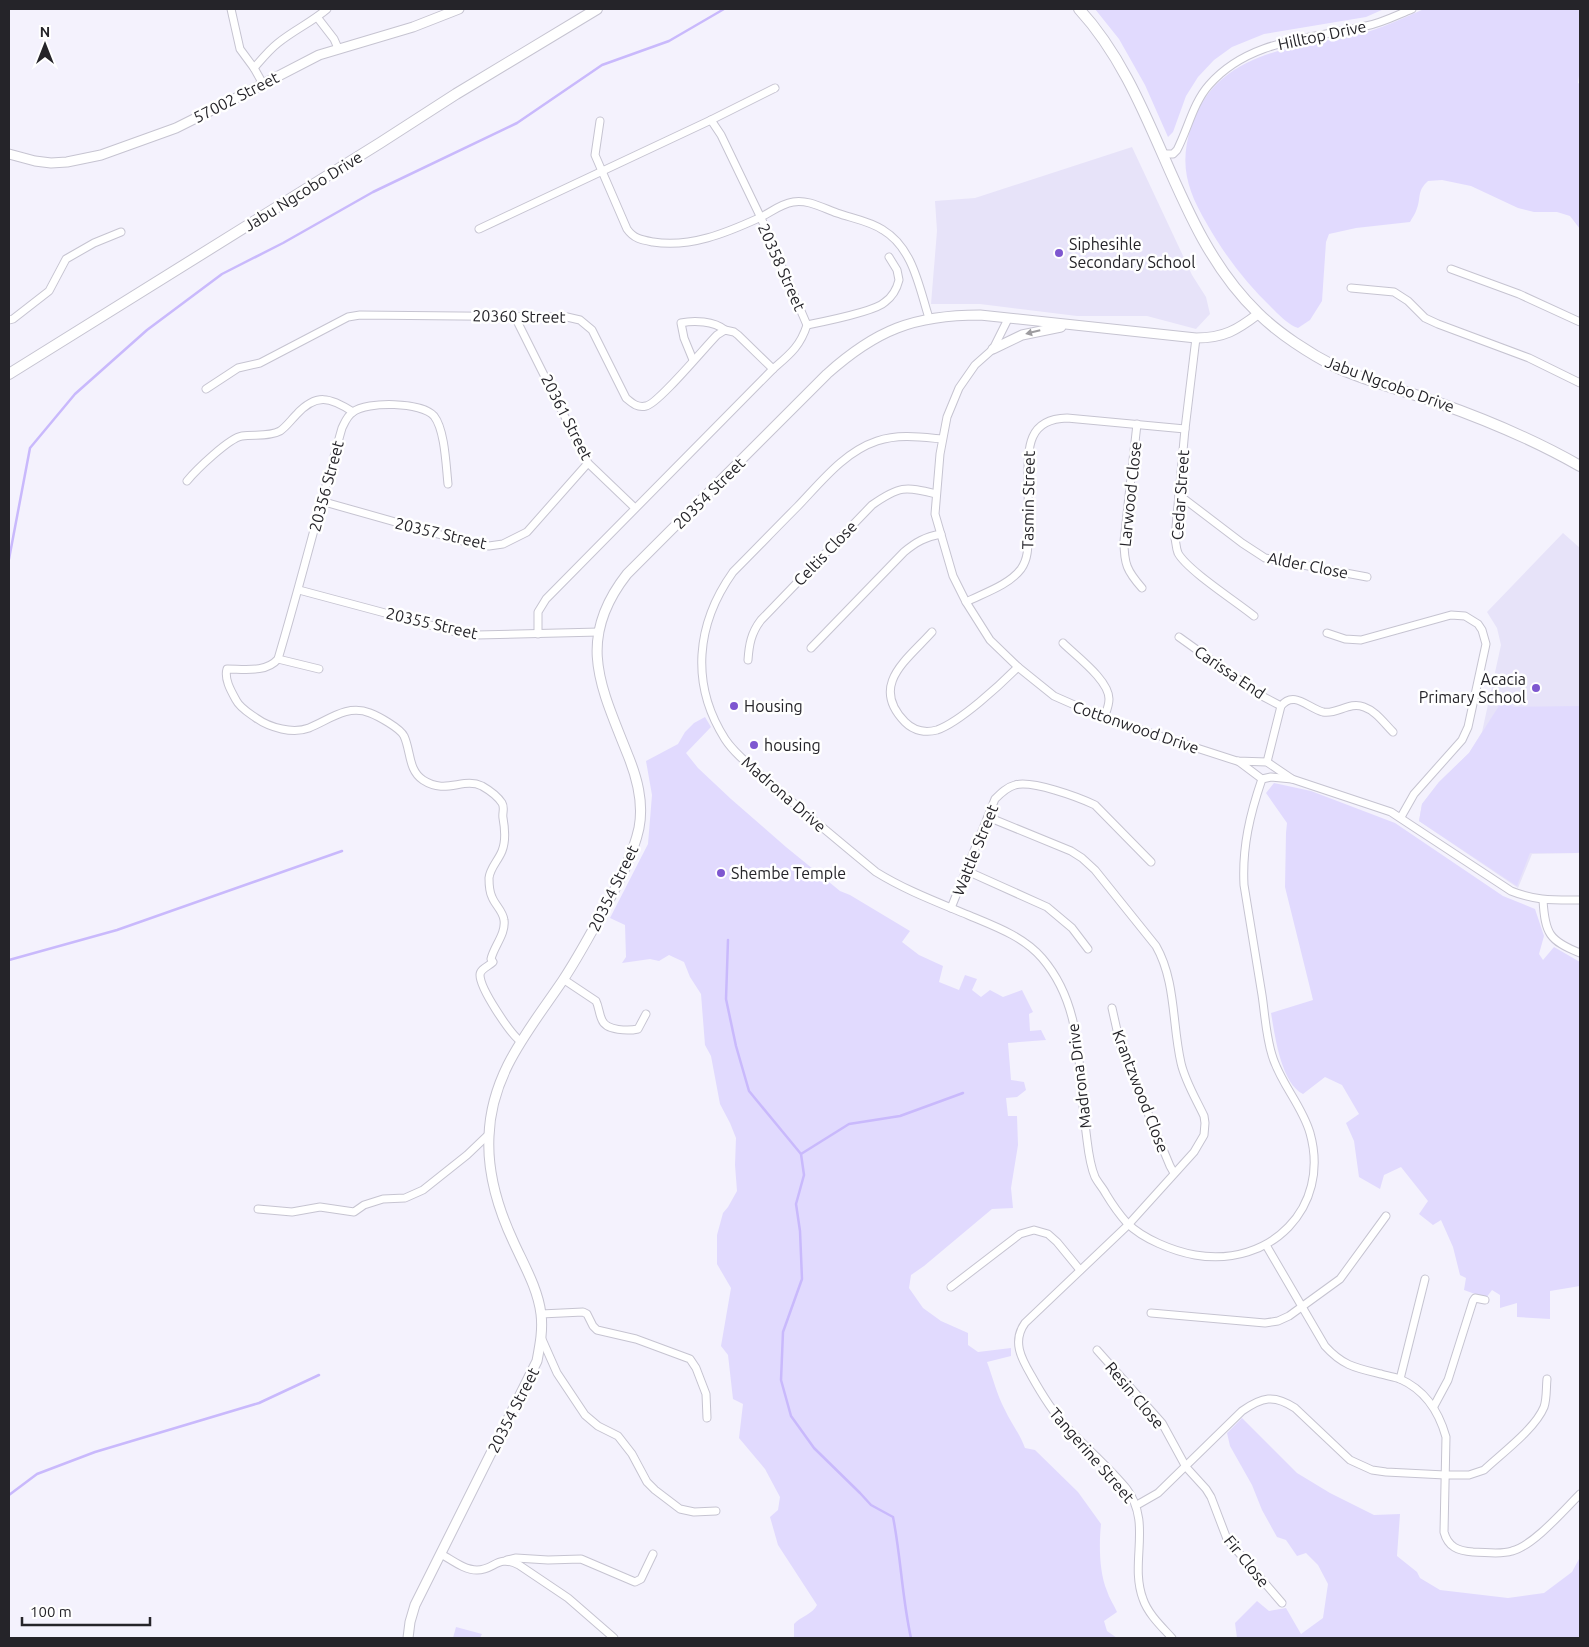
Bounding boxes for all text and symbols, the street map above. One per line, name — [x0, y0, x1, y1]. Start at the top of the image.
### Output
street label: Hilltop Drive — [1276, 17, 1368, 53]
north arrow — [20, 20, 70, 70]
text: N — [40, 24, 50, 40]
street label: 57002 Street — [190, 67, 282, 126]
street label: Jabu Ngcobo Drive — [241, 147, 365, 235]
street label: 20358 Street — [755, 221, 810, 314]
place label: Siphesihle Secondary School — [1069, 235, 1195, 271]
marker: Siphesihle Secondary School — [1053, 247, 1065, 259]
street label: 20360 Street — [472, 306, 567, 326]
one-way arrow — [1025, 329, 1040, 337]
street label: Jabu Ngcobo Drive — [1323, 352, 1457, 416]
street label: 20361 Street — [538, 371, 597, 463]
street label: 20356 Street — [305, 438, 347, 533]
street label: Larwood Close — [1116, 440, 1144, 548]
street label: Cedar Street — [1168, 448, 1192, 541]
street label: Tasmin Street — [1018, 450, 1038, 549]
street label: 20354 Street — [670, 453, 749, 532]
street label: 20357 Street — [393, 514, 489, 552]
street label: Celtis Close — [790, 517, 860, 589]
street label: Alder Close — [1266, 548, 1350, 582]
street label: 20355 Street — [384, 604, 480, 642]
street label: Carissa End — [1191, 642, 1269, 702]
place label: Acacia Primary School — [1419, 670, 1526, 706]
marker: Acacia Primary School — [1530, 682, 1542, 694]
place label: Housing — [744, 697, 803, 715]
street label: Cottonwood Drive — [1071, 697, 1201, 757]
marker: Housing — [728, 700, 740, 712]
place label: housing — [764, 736, 821, 754]
marker: housing — [748, 739, 760, 751]
street label: Madrona Drive — [738, 753, 830, 835]
street label: Wattle Street — [949, 801, 1002, 898]
street label: 20354 Street — [584, 841, 642, 934]
place label: Shembe Temple — [731, 864, 846, 882]
marker: Shembe Temple — [715, 867, 727, 879]
street label: Madrona Drive — [1064, 1022, 1094, 1130]
street label: Krantzwood Close — [1109, 1027, 1173, 1155]
street label: Resin Close — [1102, 1358, 1168, 1432]
street label: 20354 Street — [484, 1364, 543, 1456]
street label: Tangerine Street — [1046, 1404, 1139, 1507]
street label: Fir Close — [1221, 1532, 1273, 1590]
scale bar — [22, 1594, 150, 1626]
text: 100 m — [30, 1603, 72, 1620]

